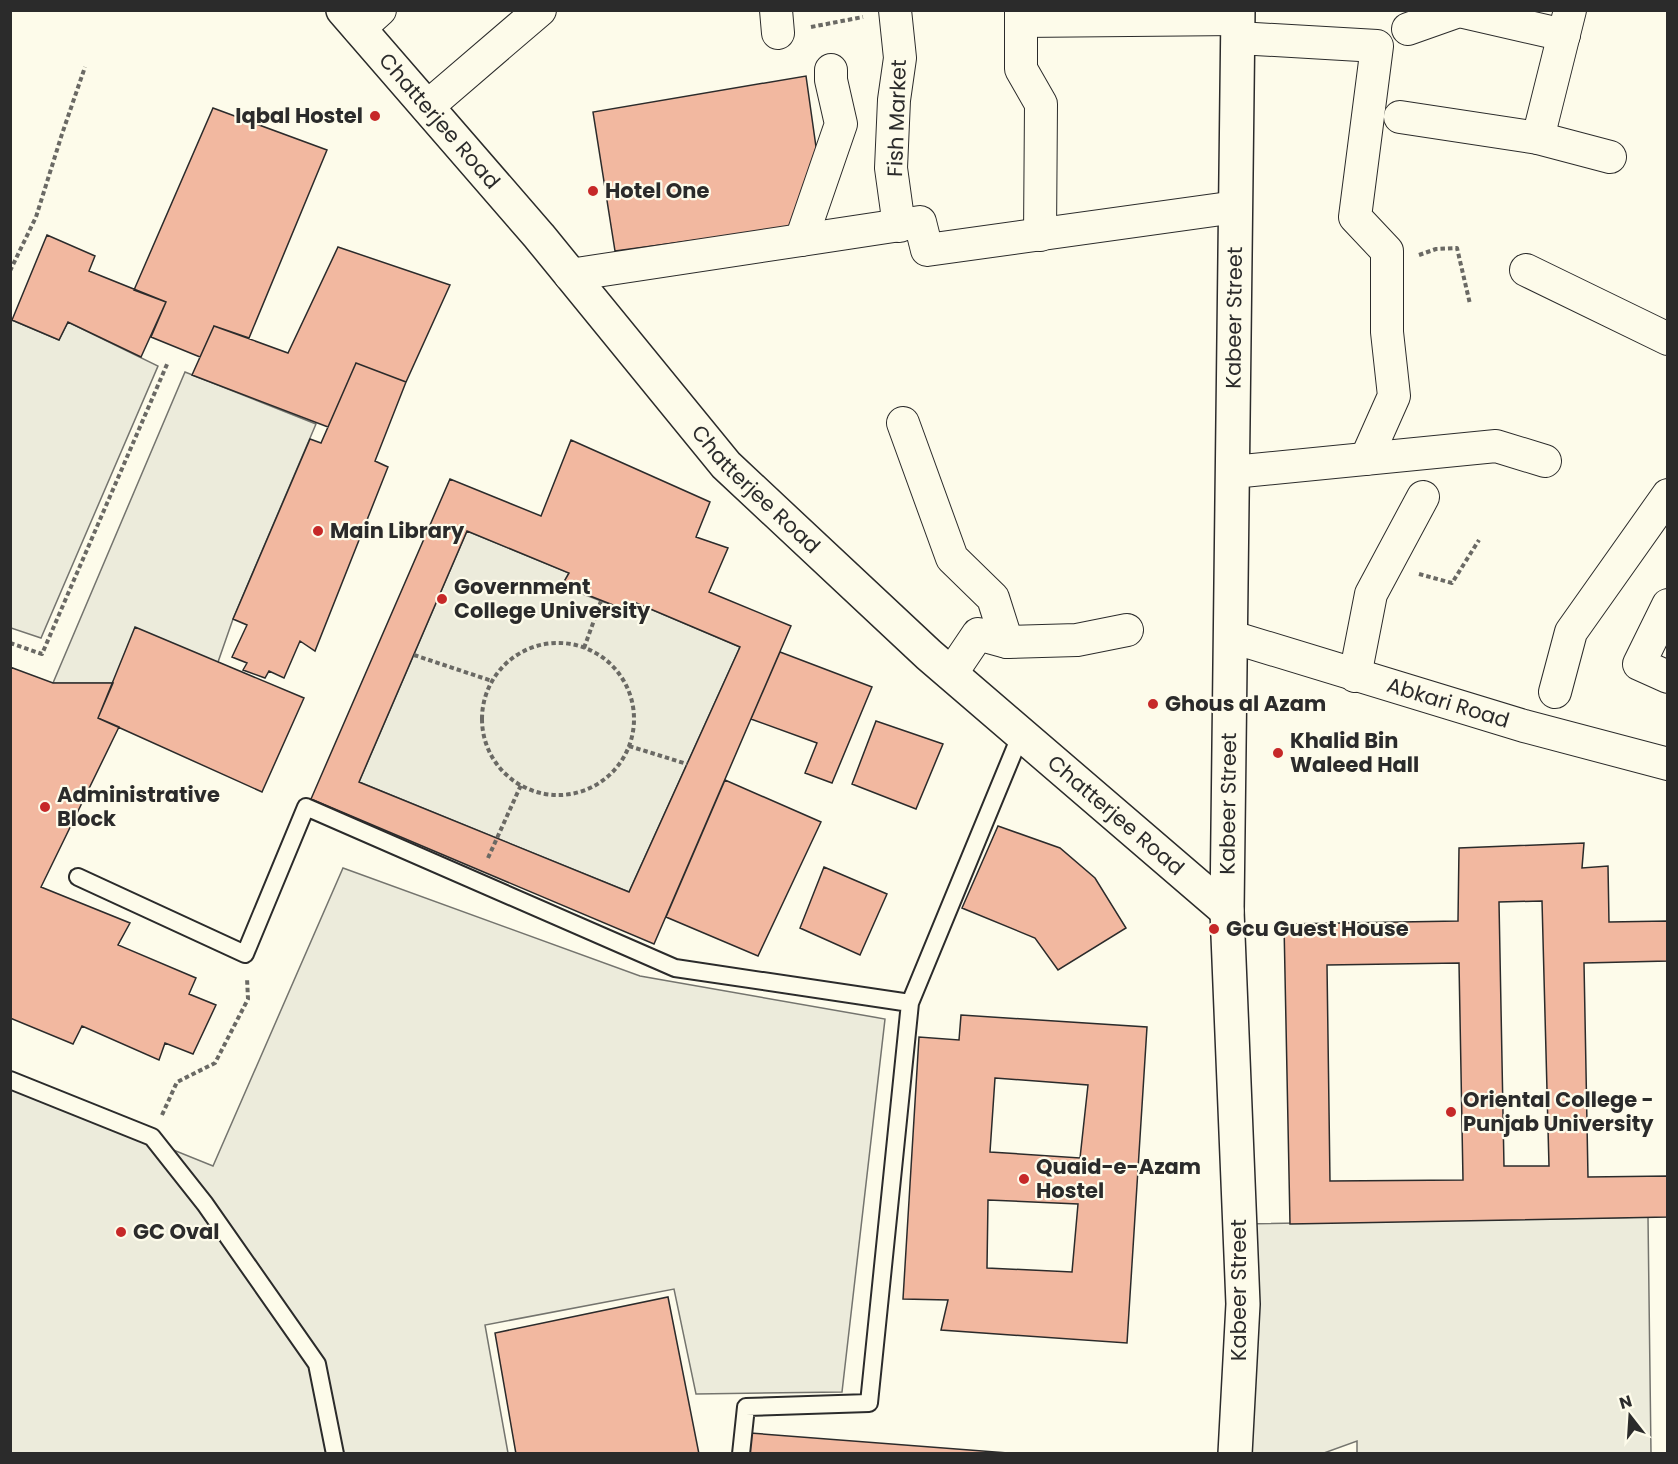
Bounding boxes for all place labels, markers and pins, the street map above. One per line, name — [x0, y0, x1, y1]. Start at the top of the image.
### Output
place label: Iqbal Hostel — [235, 101, 363, 130]
marker: Iqbal Hostel — [368, 109, 382, 123]
place label: Hotel One — [605, 176, 709, 205]
marker: Hotel One — [586, 184, 600, 198]
place label: Main Library — [330, 516, 465, 545]
marker: Main Library — [311, 524, 325, 538]
place label: Government College University — [454, 572, 651, 625]
marker: Government College University — [435, 592, 449, 606]
place label: Ghous al Azam — [1165, 689, 1326, 718]
marker: Ghous al Azam — [1146, 697, 1160, 711]
place label: Khalid Bin Waleed Hall — [1290, 726, 1419, 779]
marker: Khalid Bin Waleed Hall — [1271, 746, 1285, 760]
place label: Administrative Block — [57, 780, 220, 833]
marker: Administrative Block — [38, 800, 52, 814]
place label: Gcu Guest House — [1226, 914, 1409, 943]
marker: Gcu Guest House — [1207, 922, 1221, 936]
place label: Oriental College - Punjab University — [1463, 1085, 1654, 1138]
marker: Oriental College - Punjab University — [1444, 1105, 1458, 1119]
place label: Quaid-e-Azam Hostel — [1036, 1152, 1201, 1205]
marker: Quaid-e-Azam Hostel — [1017, 1172, 1031, 1186]
place label: GC Oval — [133, 1217, 220, 1246]
marker: GC Oval — [114, 1225, 128, 1239]

